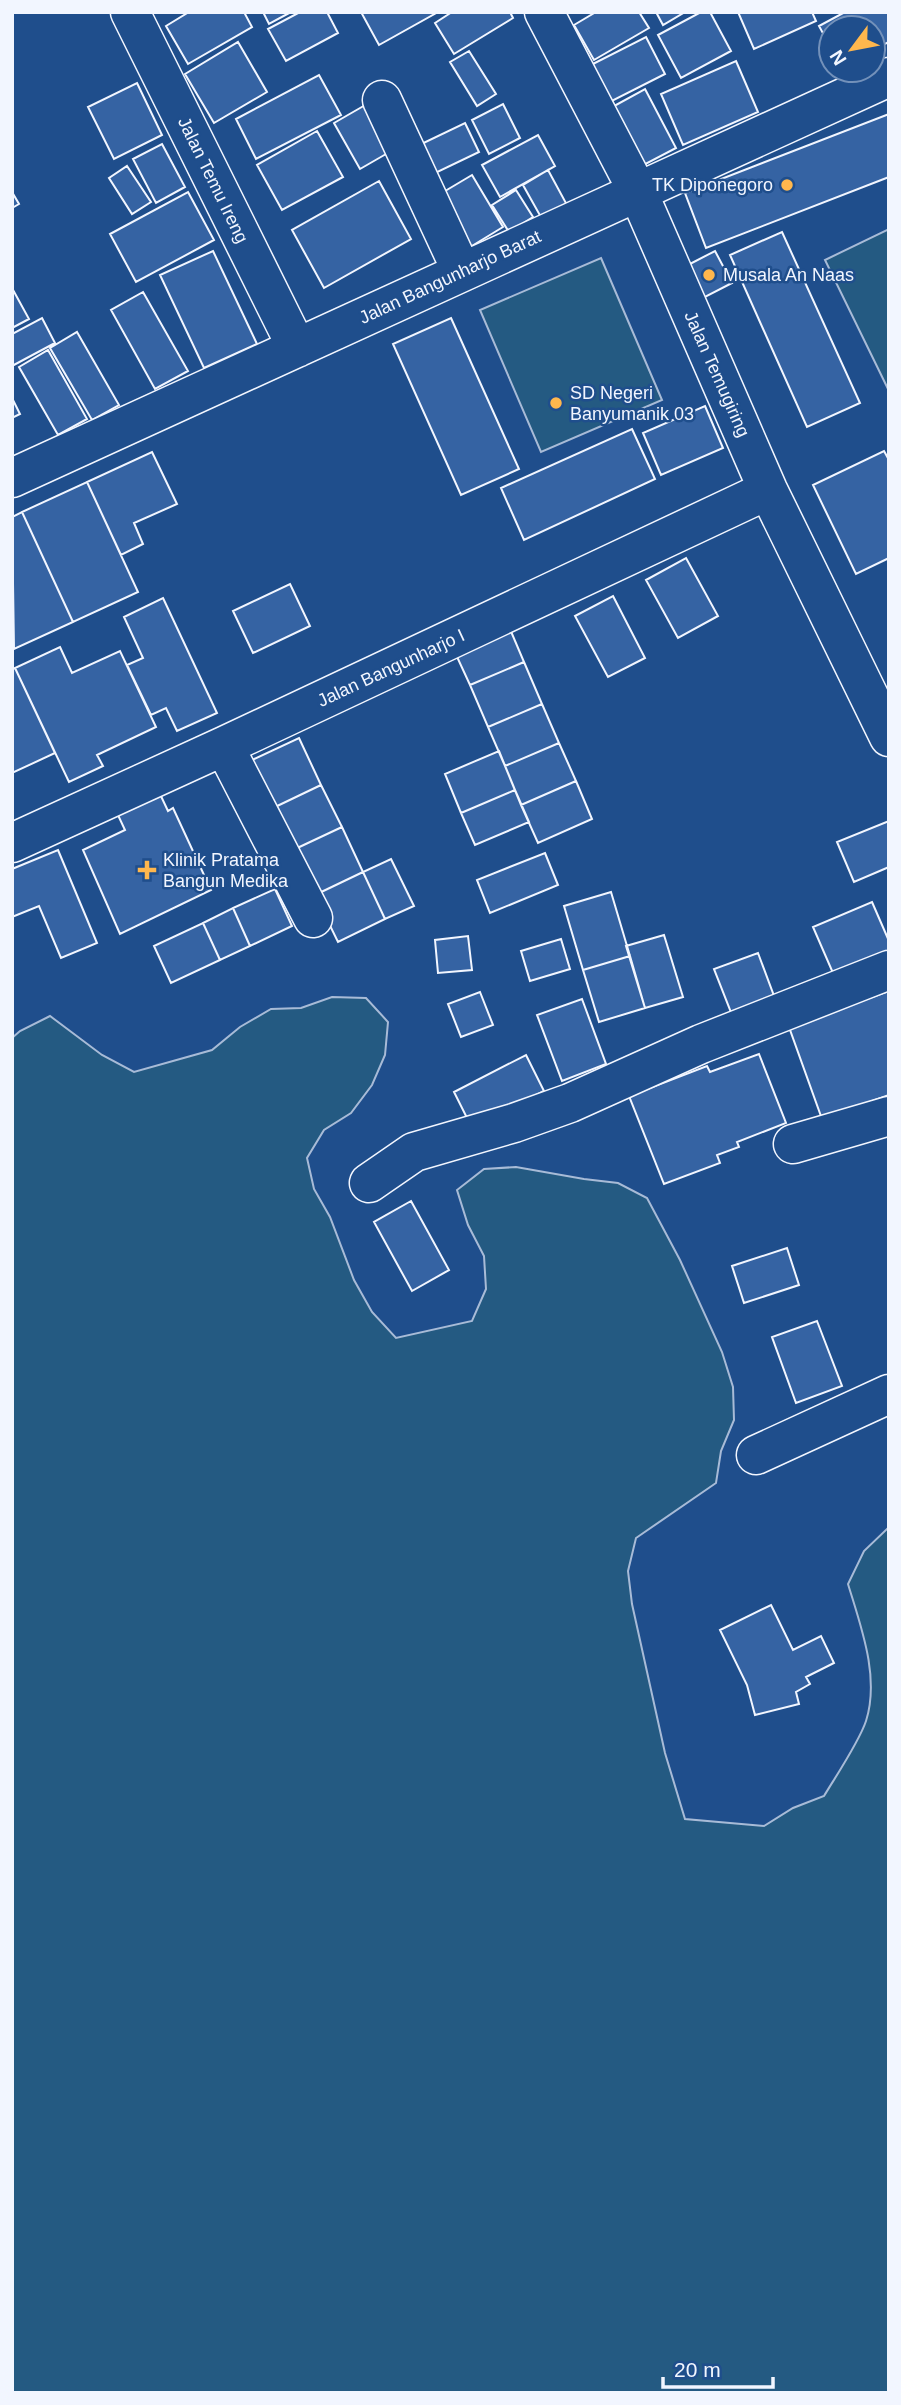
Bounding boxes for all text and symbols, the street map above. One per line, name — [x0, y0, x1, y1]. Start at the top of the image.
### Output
north arrow — [817, 14, 887, 84]
text: N — [825, 46, 851, 69]
street label: Jalan Temu Ireng — [174, 114, 252, 246]
place label: TK Diponegoro — [652, 175, 773, 195]
marker: TK Diponegoro — [779, 177, 795, 193]
street label: Jalan Bangunharjo Barat — [356, 226, 544, 328]
place label: Musala An Naas — [723, 265, 854, 285]
marker: Musala An Naas — [701, 267, 717, 283]
street label: Jalan Temugiring — [680, 308, 754, 440]
place label: SD Negeri Banyumanik 03 — [570, 383, 694, 424]
marker: SD Negeri Banyumanik 03 — [548, 395, 564, 411]
street label: Jalan Bangunharjo I — [314, 625, 468, 711]
place label: Klinik Pratama Bangun Medika — [163, 850, 289, 891]
marker: Klinik Pratama Bangun Medika — [137, 860, 157, 880]
scale bar — [663, 2346, 773, 2390]
text: 20 m — [674, 2358, 721, 2381]

